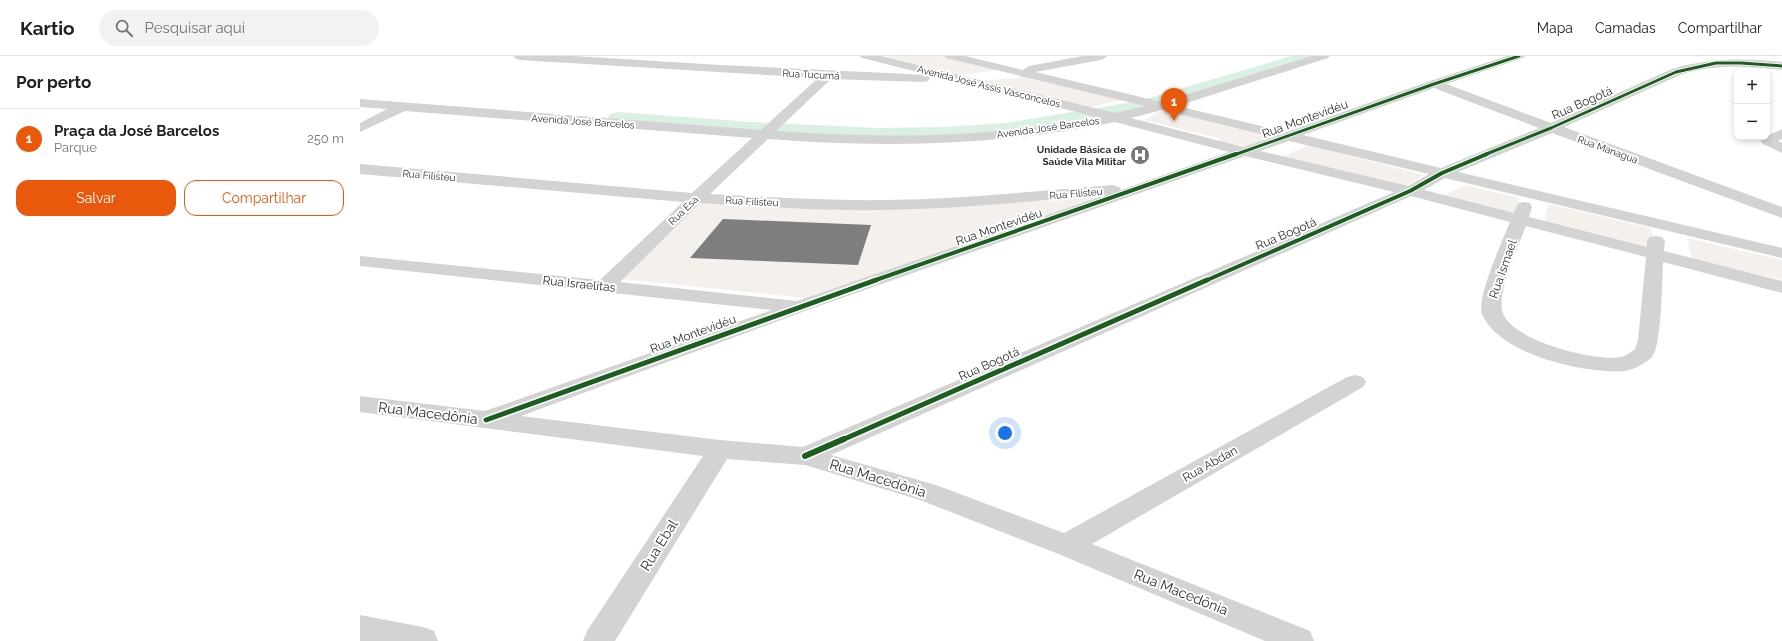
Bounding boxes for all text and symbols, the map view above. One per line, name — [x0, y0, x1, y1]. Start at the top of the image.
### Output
search box — [99, 10, 379, 46]
text: Kartio — [20, 17, 75, 39]
icon: search — [113, 17, 135, 39]
text: Pesquisar aqui — [145, 19, 245, 37]
text: Mapa — [1537, 20, 1573, 36]
text: Camadas — [1595, 20, 1656, 36]
text: Compartilhar — [1678, 20, 1762, 36]
street label: Avenida José Assis Vasconcelos — [916, 63, 1062, 110]
street label: Rua Tucumá — [782, 68, 840, 81]
map controls — [1734, 68, 1770, 140]
button: + — [1734, 68, 1770, 104]
text: Por perto — [16, 72, 91, 92]
street label: Rua Bogotá — [1550, 83, 1614, 123]
pin: 1 — [1161, 88, 1187, 121]
street label: Rua Montevidéu — [1260, 97, 1350, 141]
button: − — [1734, 104, 1770, 140]
street label: Avenida José Barcelos — [531, 112, 635, 131]
street label: Avenida José Barcelos — [996, 115, 1100, 140]
text: Praça da José Barcelos — [54, 122, 219, 140]
text: 1 — [26, 131, 32, 146]
text: 250 m — [307, 131, 344, 146]
street label: Rua Managua — [1576, 133, 1640, 165]
text: Parque — [54, 140, 97, 155]
place label: Unidade Básica de Saúde Vila Militar — [1037, 144, 1126, 167]
hospital icon: Unidade Básica de Saúde Vila Militar — [1129, 144, 1151, 166]
street label: Rua Filisteu — [402, 168, 456, 183]
button: Salvar — [16, 180, 176, 216]
button: Compartilhar — [184, 180, 344, 216]
street label: Rua Filisteu — [1049, 186, 1103, 201]
street label: Rua Esa — [666, 194, 700, 227]
street label: Rua Filisteu — [725, 195, 779, 208]
street label: Rua Montevidéu — [954, 206, 1044, 248]
street label: Rua Bogotá — [1254, 215, 1318, 253]
street label: Rua Ismael — [1486, 237, 1520, 300]
street label: Rua Israelitas — [542, 273, 616, 295]
street label: Rua Montevidéu — [648, 312, 738, 356]
street label: Rua Bogotá — [957, 344, 1021, 384]
street label: Rua Macedônia — [377, 399, 479, 427]
your location — [995, 423, 1015, 443]
street label: Rua Abdan — [1180, 443, 1240, 485]
street label: Rua Macedônia — [828, 456, 928, 500]
street label: Rua Ebal — [637, 516, 681, 573]
street label: Rua Macedônia — [1132, 566, 1230, 618]

